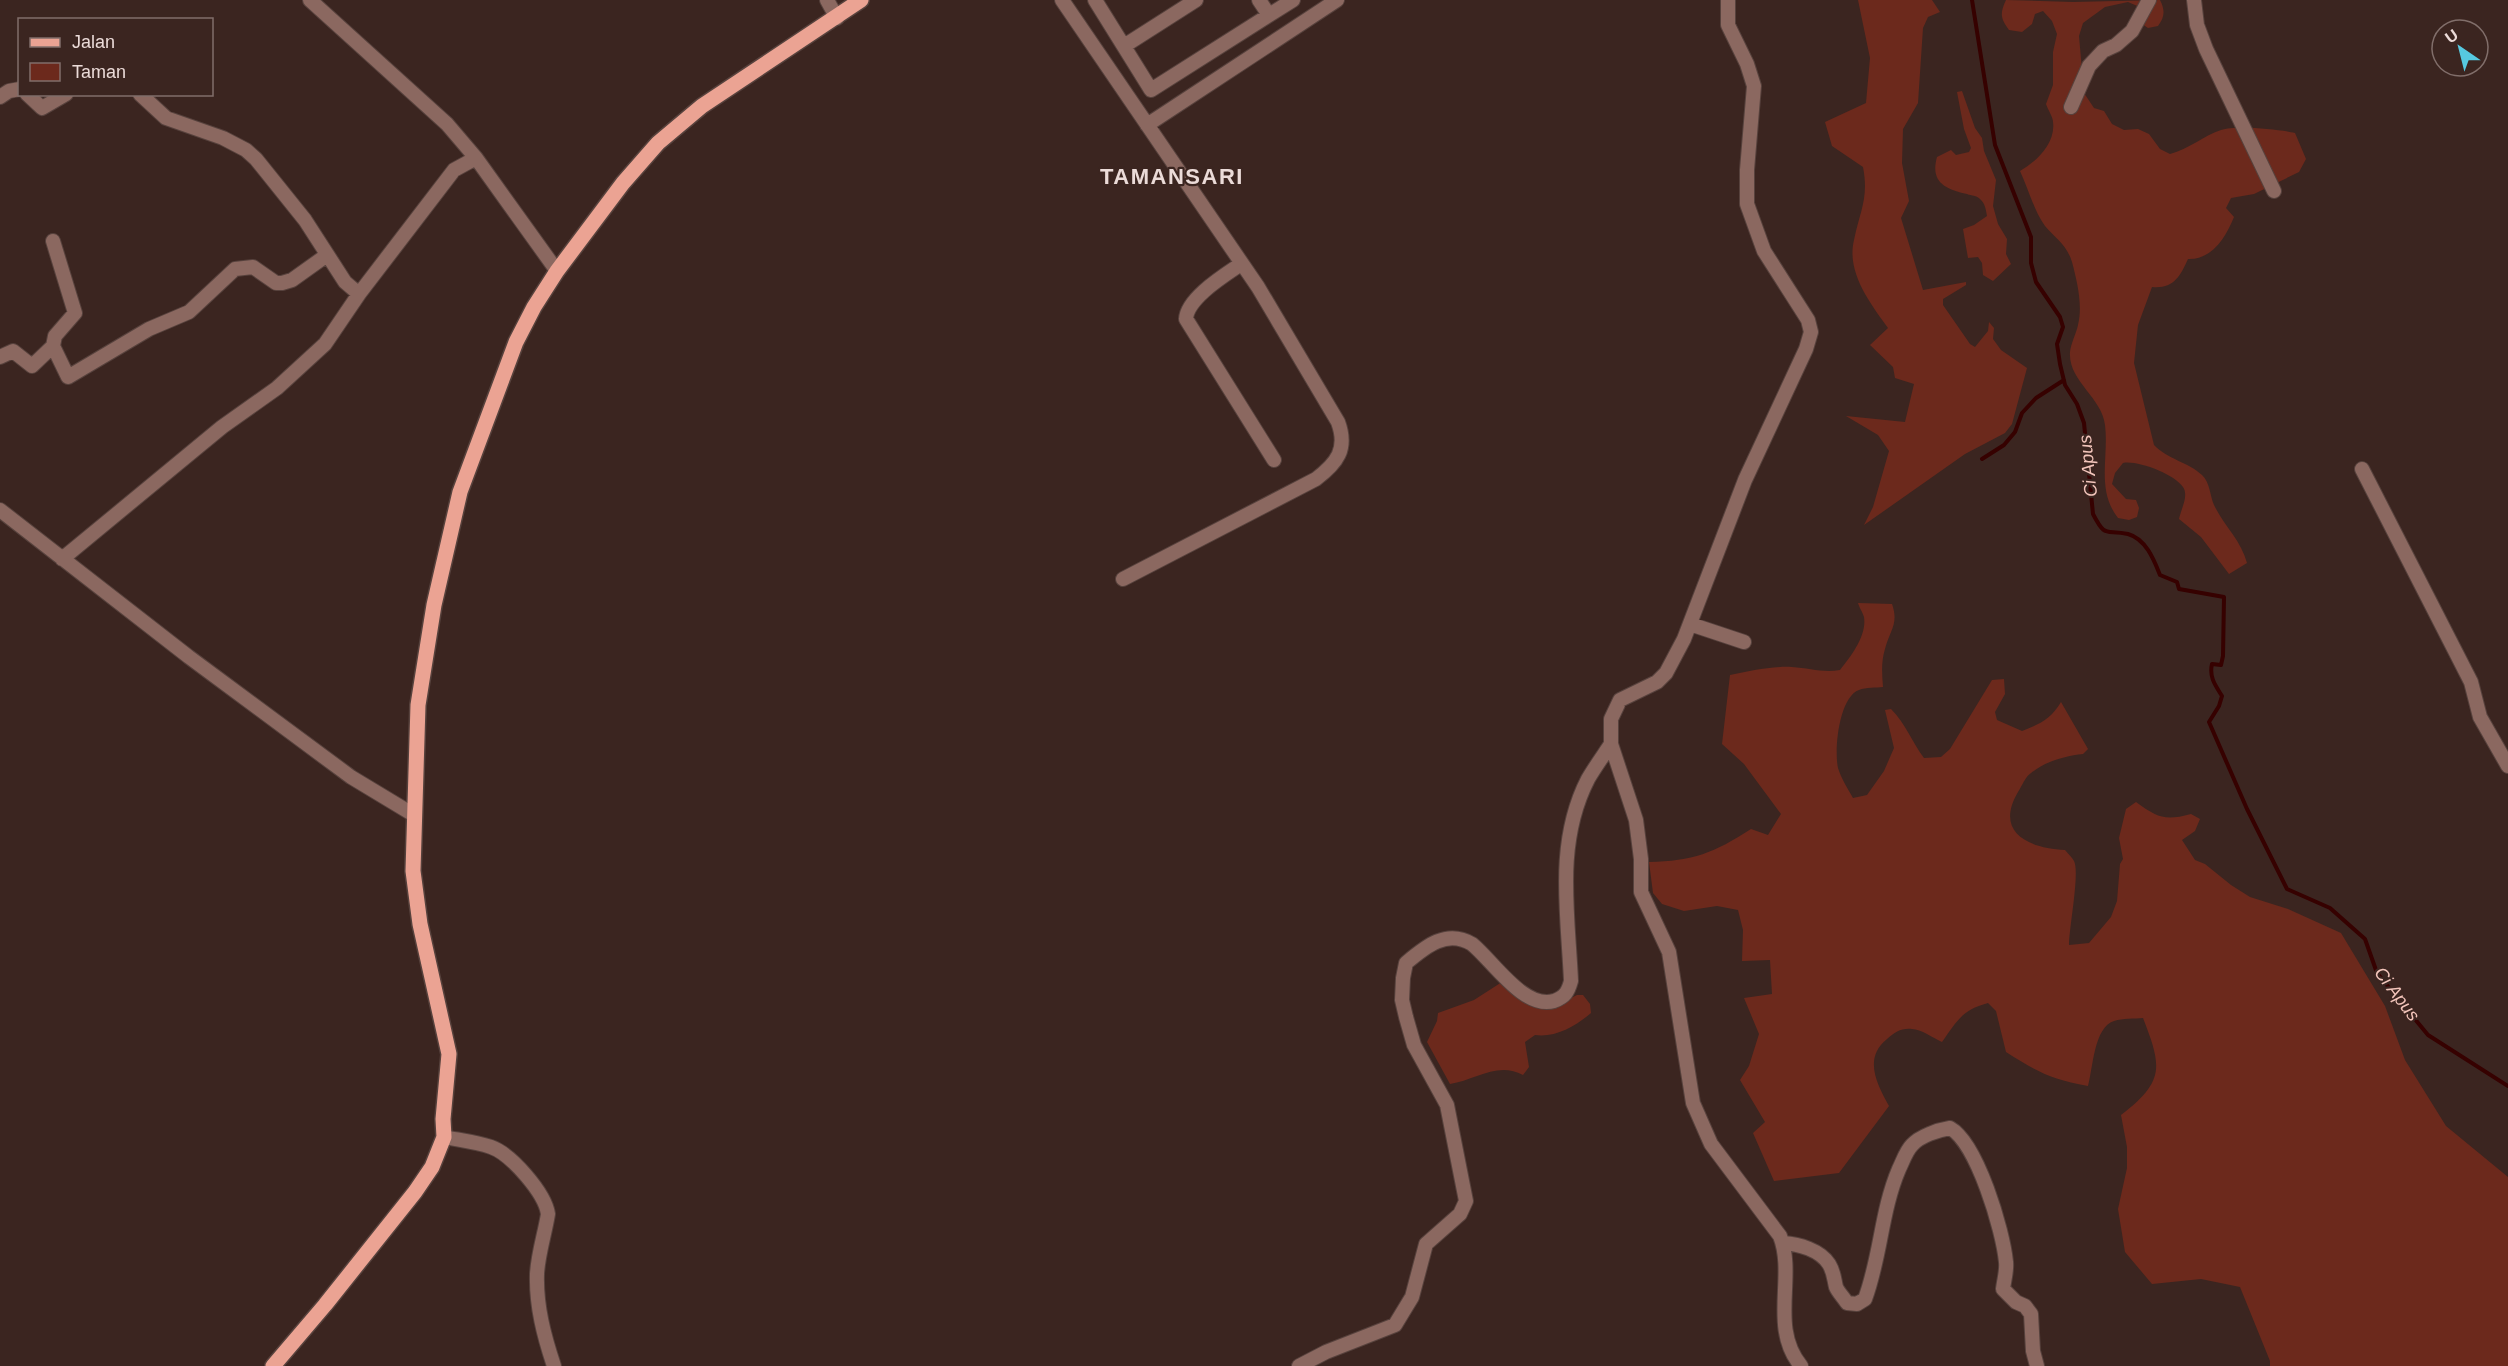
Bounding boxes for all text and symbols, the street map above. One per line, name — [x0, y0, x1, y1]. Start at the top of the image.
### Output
legend — [18, 18, 213, 96]
north arrow — [2430, 18, 2490, 78]
text: U — [2442, 26, 2461, 46]
text: Jalan — [72, 32, 115, 52]
text: Taman — [72, 62, 126, 82]
district label: TAMANSARI — [1100, 164, 1244, 189]
water label: Ci Apus — [2075, 434, 2101, 498]
water label: Ci Apus — [2370, 963, 2424, 1025]

